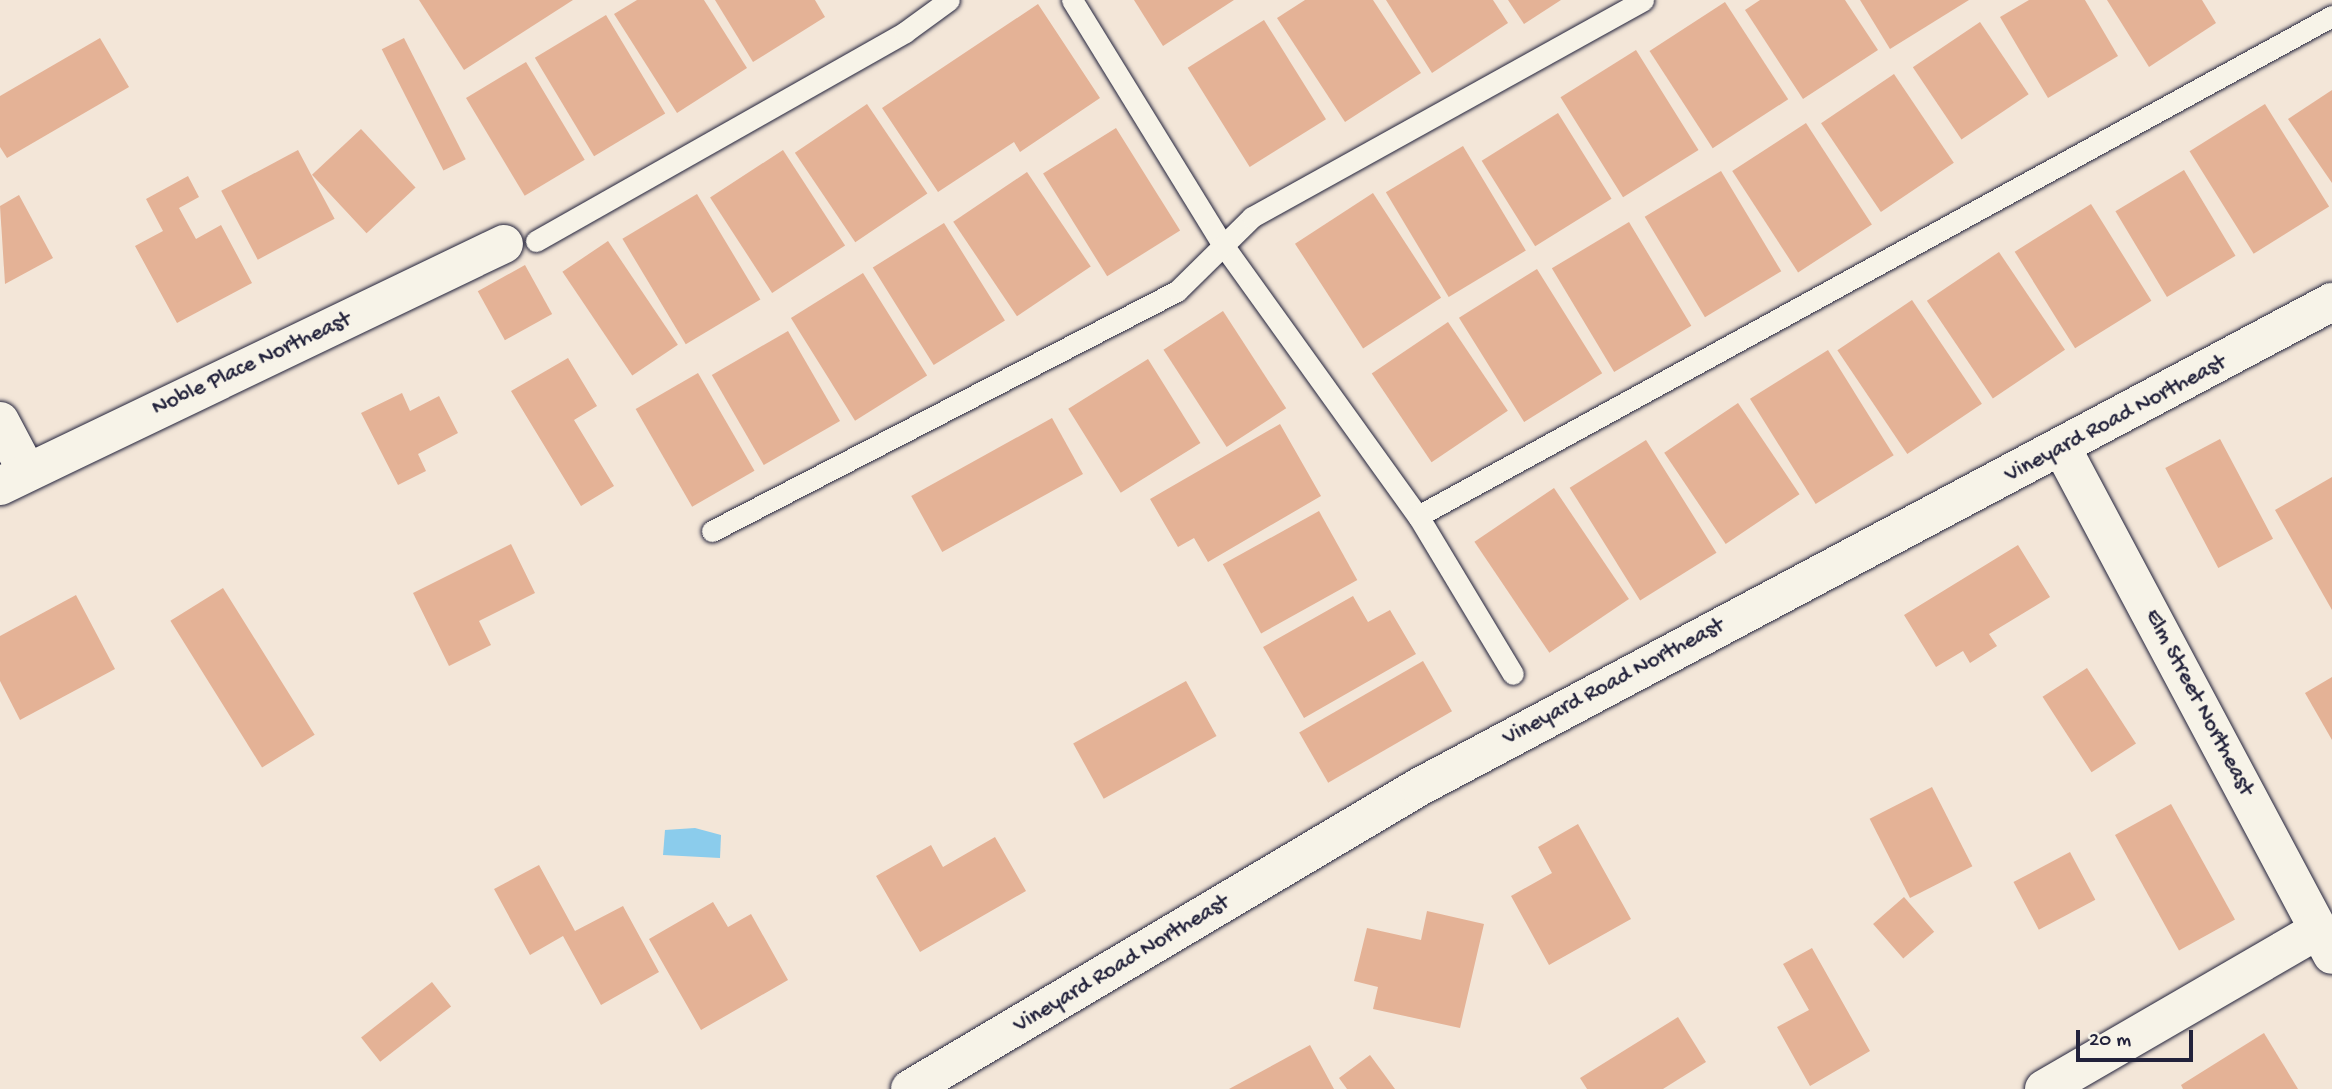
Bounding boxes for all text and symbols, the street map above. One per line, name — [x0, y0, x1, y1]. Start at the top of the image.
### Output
street label: Noble Place Northeast — [148, 307, 356, 423]
street label: Vineyard Road Northeast — [2001, 350, 2231, 490]
street label: Elm Street Northeast — [2137, 605, 2259, 801]
street label: Vineyard Road Northeast — [1499, 613, 1729, 753]
street label: Vineyard Road Northeast — [1009, 890, 1235, 1040]
scale bar — [2080, 1016, 2197, 1060]
text: 20 m — [2089, 1029, 2131, 1054]

